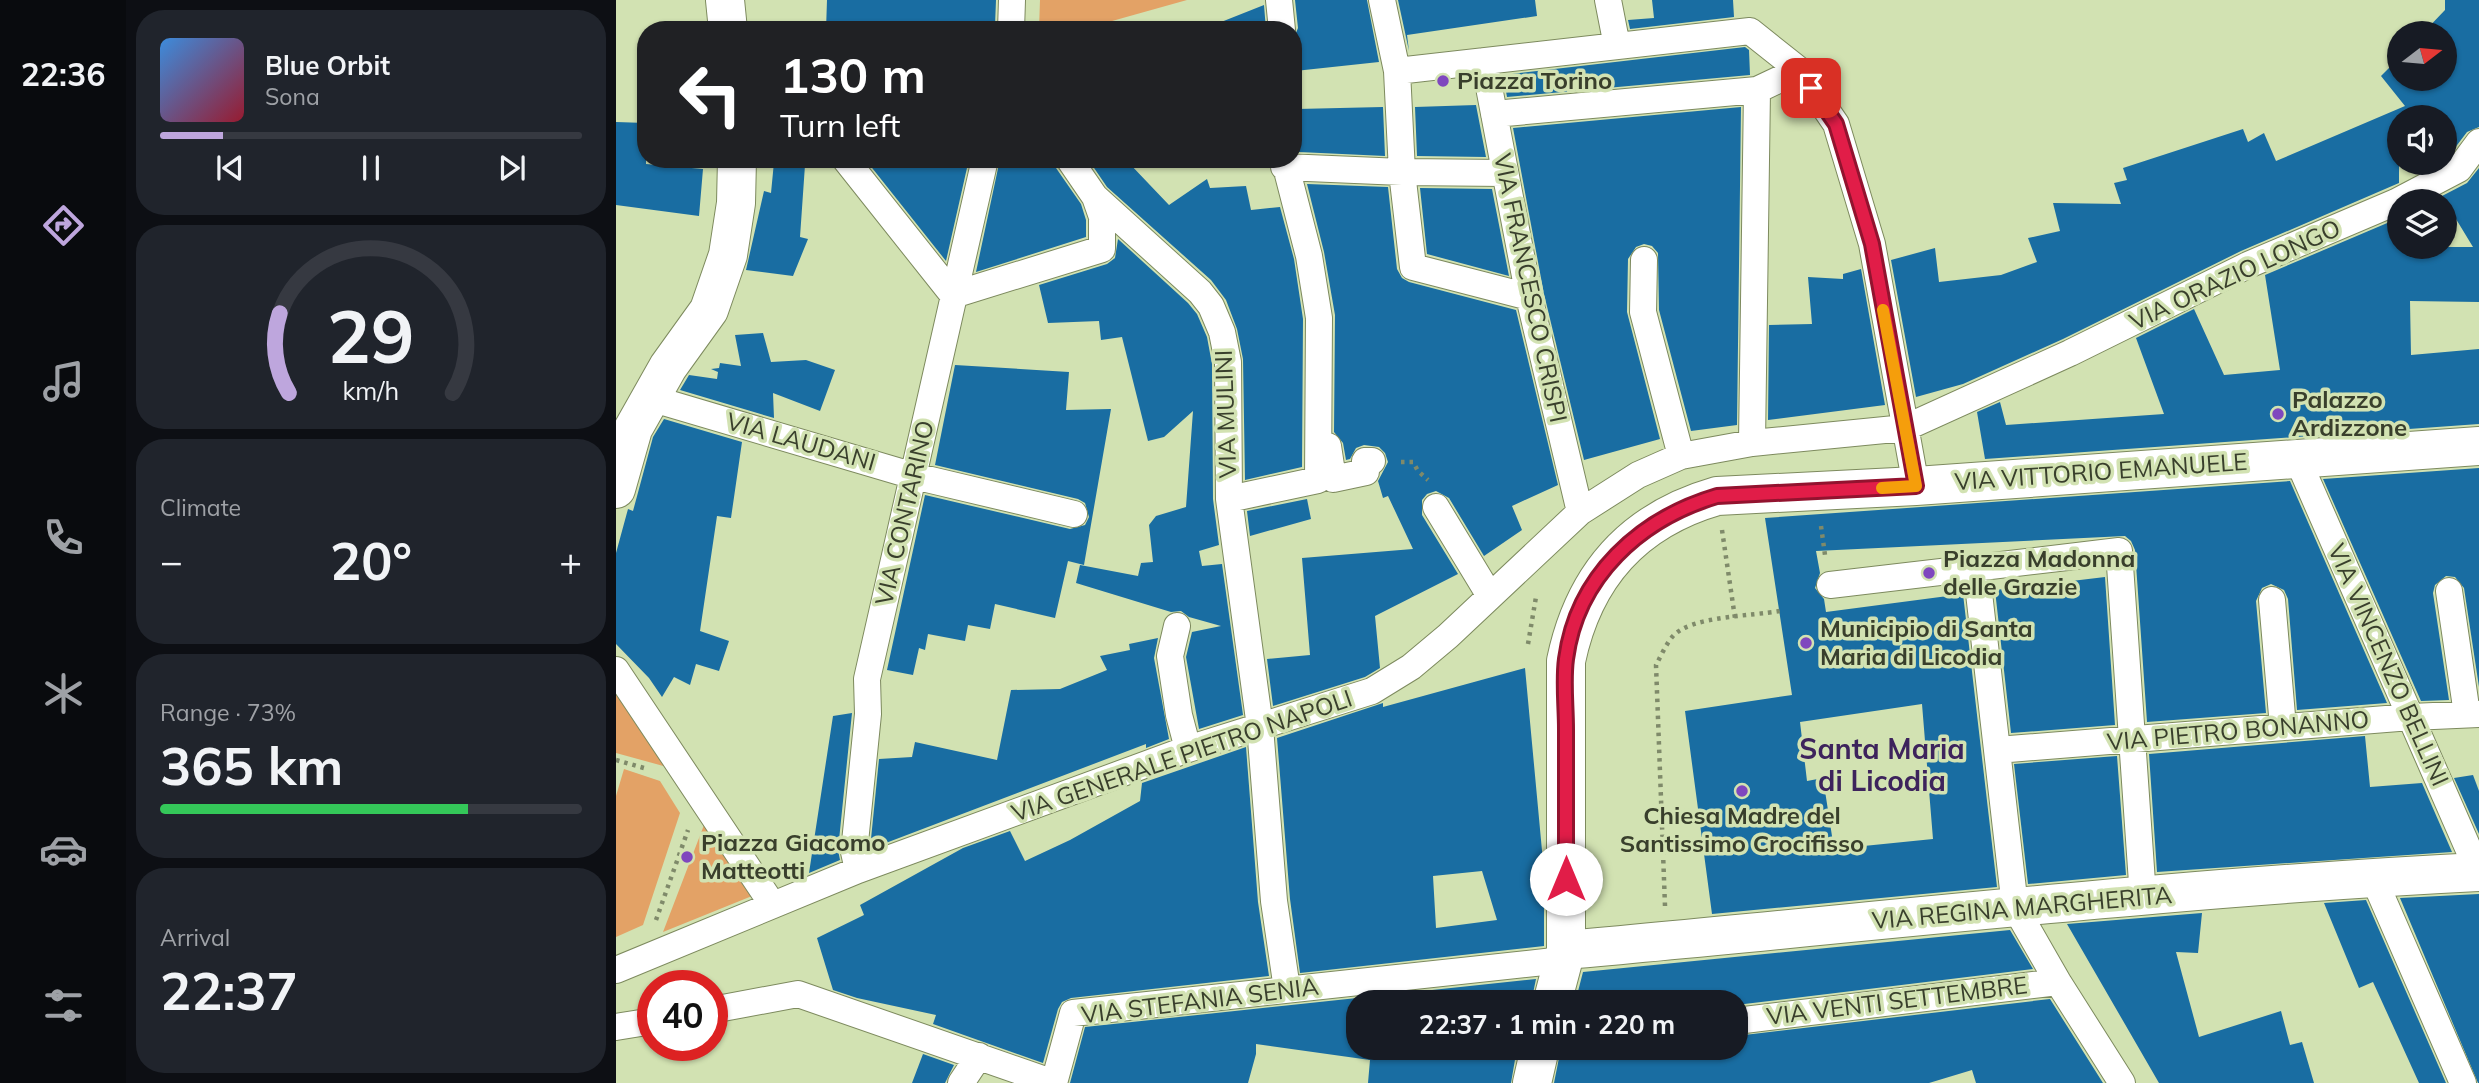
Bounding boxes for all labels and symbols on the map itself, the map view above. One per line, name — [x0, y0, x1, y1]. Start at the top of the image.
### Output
north arrow — [2387, 21, 2457, 91]
pin — [1781, 58, 1841, 118]
place label: Piazza Torino — [1457, 65, 1612, 95]
marker: Piazza Torino — [1435, 73, 1451, 89]
street label: VIA FRANCESCO CRISPI — [1488, 151, 1574, 425]
street label: VIA ORAZIO LONGO — [2124, 212, 2345, 336]
street label: VIA MULINI — [1208, 349, 1242, 479]
place label: Palazzo Ardizzone — [2292, 384, 2407, 442]
street label: VIA LAUDANI — [723, 405, 879, 477]
marker: Palazzo Ardizzone — [2270, 406, 2286, 422]
street label: VIA CONTARINO — [868, 417, 940, 608]
street label: VIA VITTORIO EMANUELE — [1954, 446, 2248, 496]
street label: VIA VINCENZO BELLINI — [2322, 539, 2456, 790]
place label: Piazza Madonna delle Grazie — [1943, 543, 2135, 601]
marker: Piazza Madonna delle Grazie — [1921, 565, 1937, 581]
place label: Municipio di Santa Maria di Licodia — [1820, 613, 2033, 671]
marker: Municipio di Santa Maria di Licodia — [1798, 635, 1814, 651]
street label: VIA GENERALE PIETRO NAPOLI — [1007, 683, 1356, 828]
street label: VIA PIETRO BONANNO — [2106, 704, 2370, 756]
district label: Santa Maria di Licodia — [1799, 731, 1965, 798]
marker: Chiesa Madre del Santissimo Crocifisso — [1734, 783, 1750, 799]
place label: Chiesa Madre del Santissimo Crocifisso — [1620, 800, 1864, 858]
place label: Piazza Giacomo Matteotti — [701, 827, 885, 885]
position arrow — [1529, 842, 1603, 916]
marker: Piazza Giacomo Matteotti — [679, 849, 695, 865]
street label: VIA REGINA MARGHERITA — [1871, 879, 2174, 935]
street label: VIA VENTI SETTEMBRE — [1765, 969, 2029, 1031]
speed limit sign: 40 — [637, 970, 728, 1061]
street label: VIA STEFANIA SENIA — [1080, 971, 1321, 1029]

